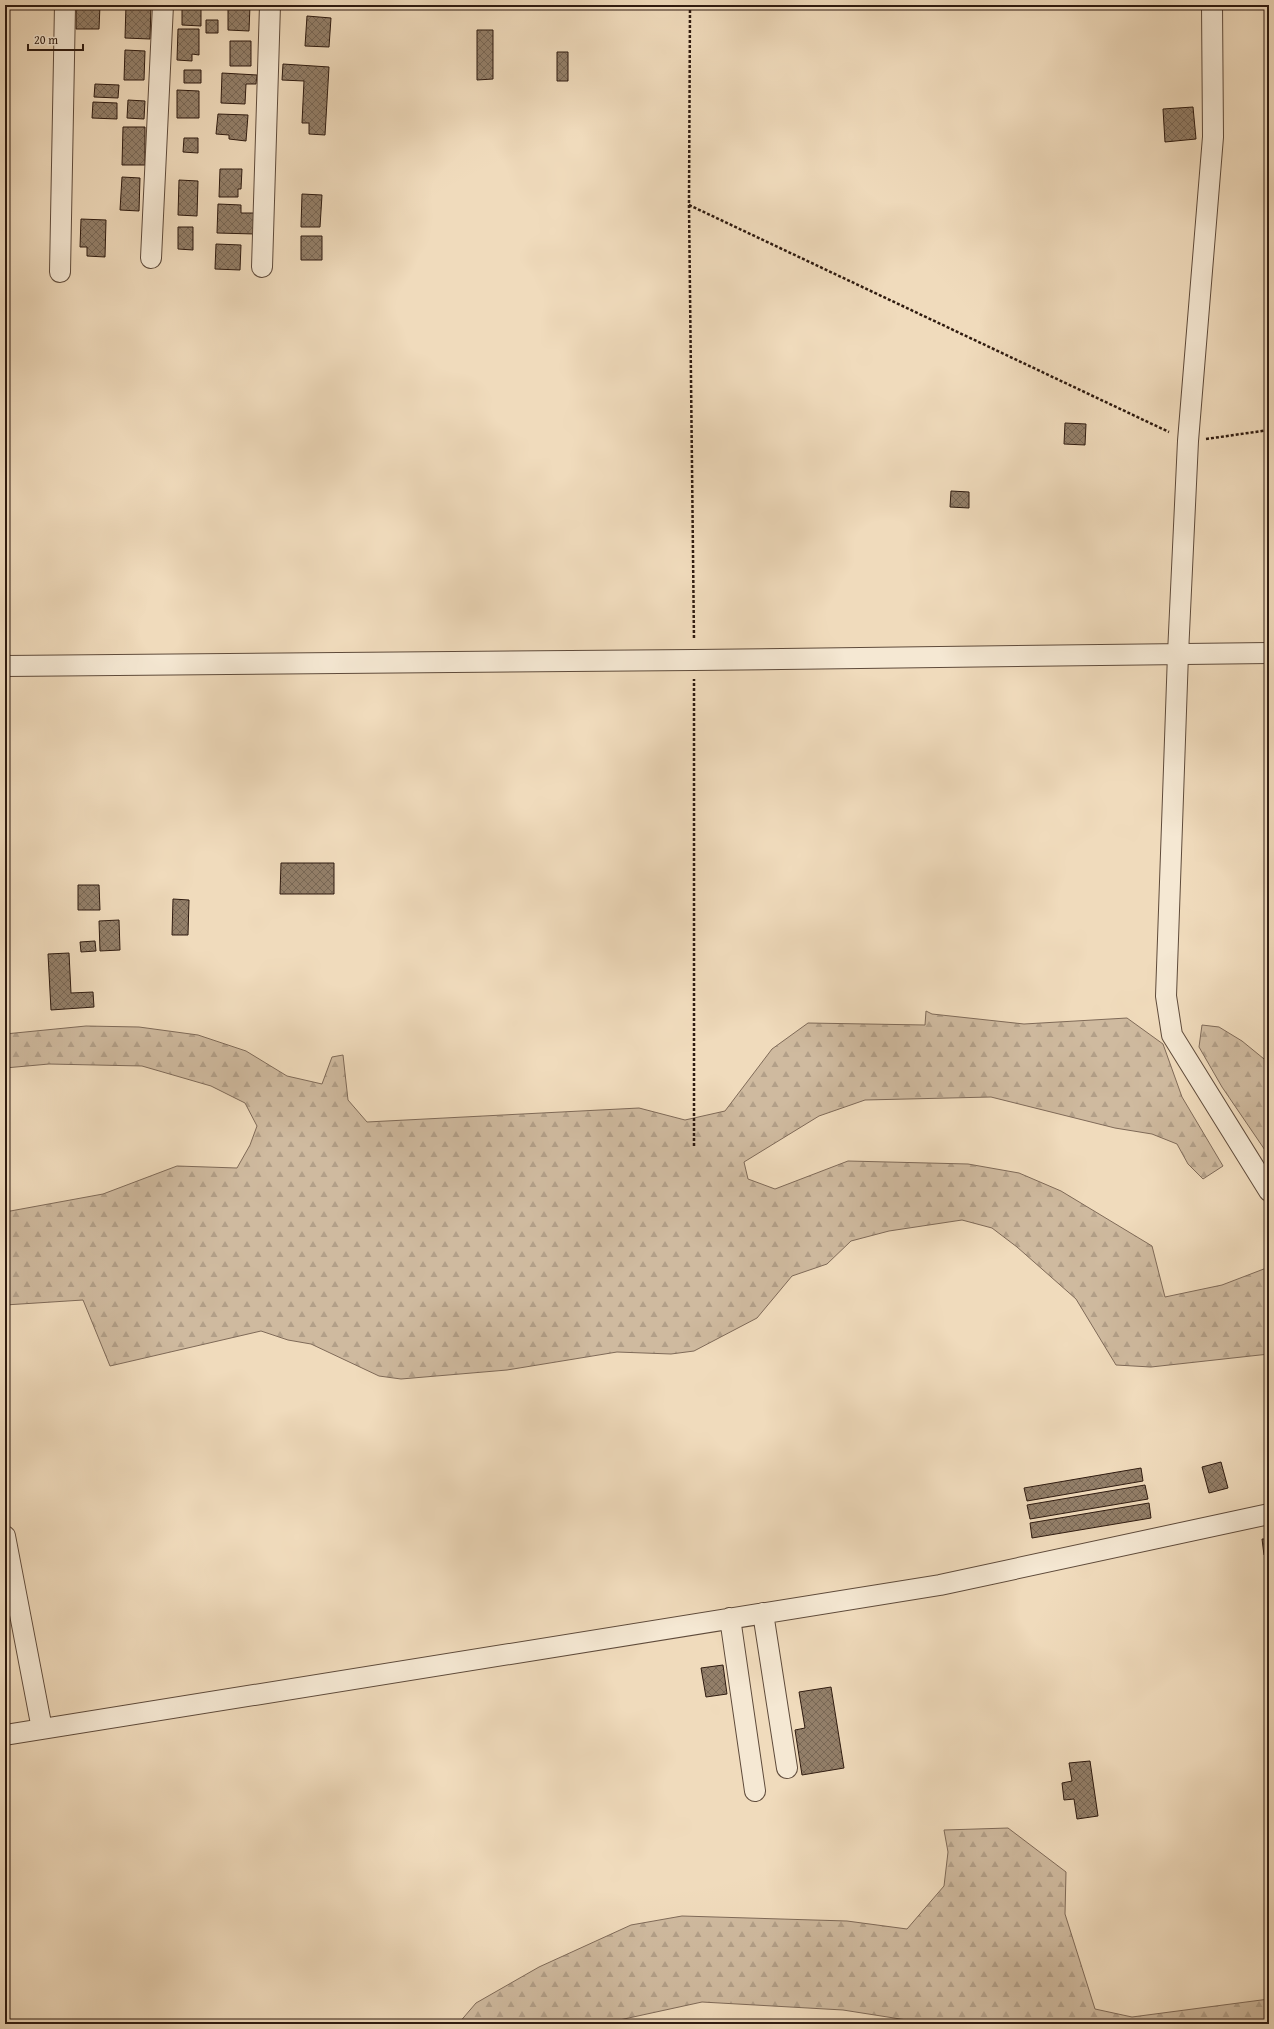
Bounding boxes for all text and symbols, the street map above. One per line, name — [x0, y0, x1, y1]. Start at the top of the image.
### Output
scale bar — [28, 26, 83, 52]
text: 20 m — [34, 31, 58, 48]

